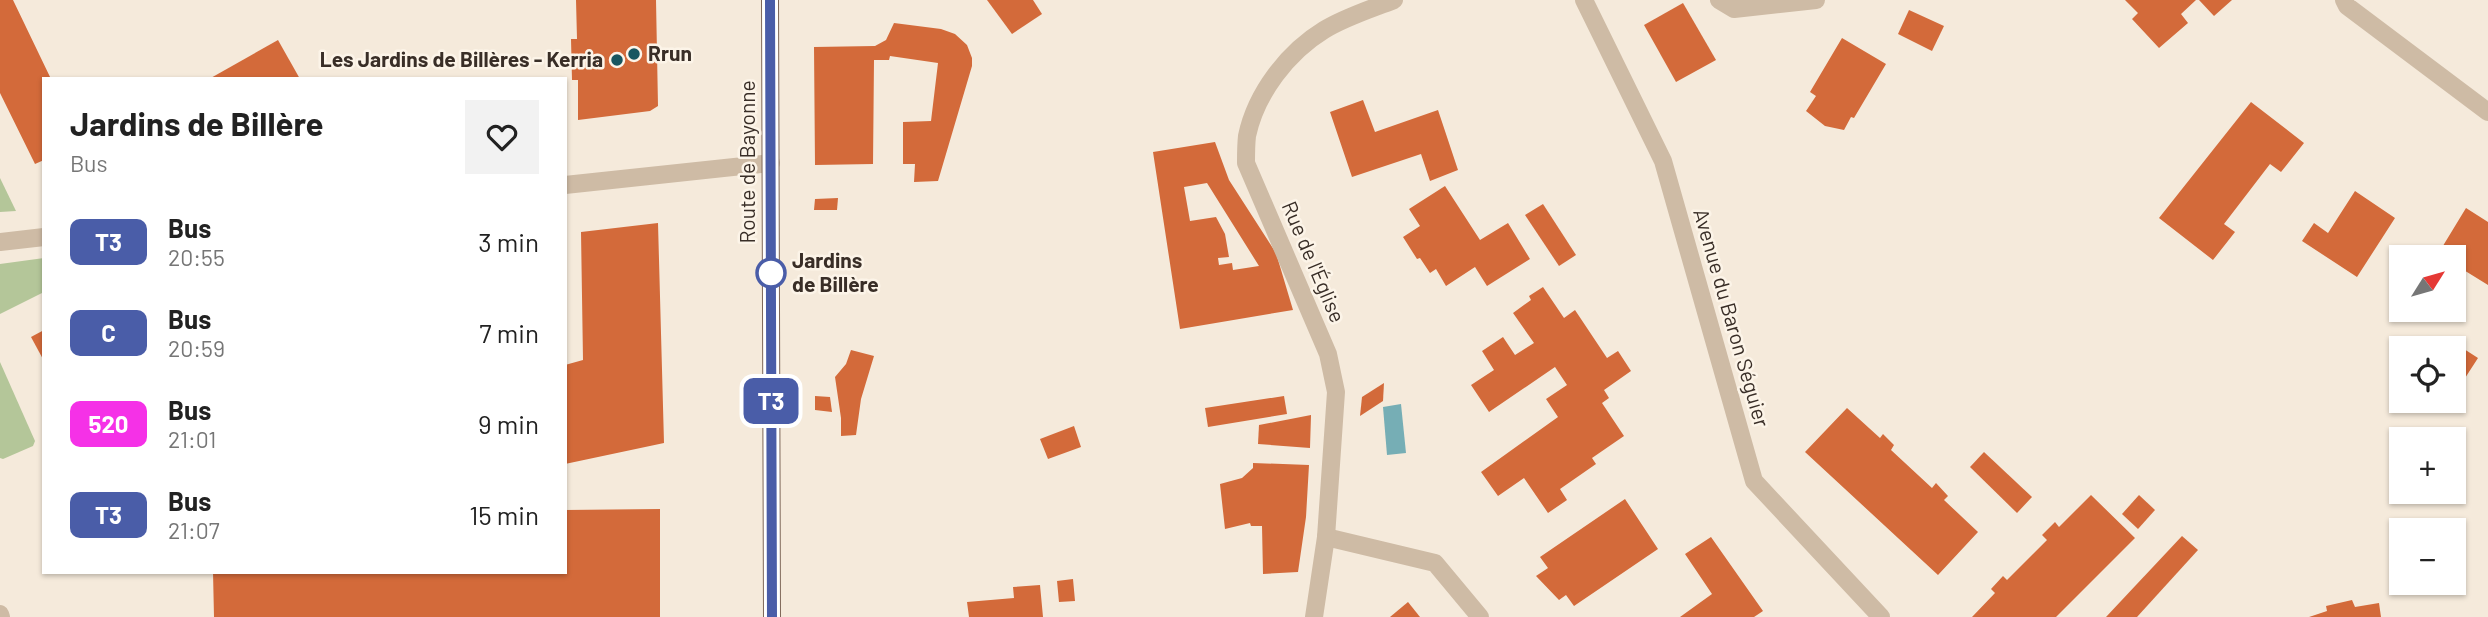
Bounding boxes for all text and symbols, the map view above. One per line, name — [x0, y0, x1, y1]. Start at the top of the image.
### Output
place label: Rrun — [648, 40, 692, 65]
place label: Les Jardins de Billères - Kerria — [320, 46, 603, 71]
marker: Rrun — [626, 46, 642, 62]
marker: Les Jardins de Billères - Kerria — [609, 52, 625, 68]
street label: Route de Bayonne — [734, 80, 759, 244]
button: heart — [465, 100, 539, 174]
text: Jardins de Billère — [70, 103, 324, 143]
text: Bus — [70, 149, 108, 177]
street label: Rue de l'Église — [1278, 197, 1351, 326]
street label: Avenue du Baron Séguier — [1689, 205, 1776, 430]
text: Bus — [168, 212, 211, 243]
text: 3 min — [478, 226, 539, 257]
text: T3 — [95, 227, 122, 256]
text: 20:55 — [168, 243, 225, 271]
north arrow — [2389, 245, 2466, 322]
map controls — [2389, 245, 2466, 595]
place label: Jardins de Billère — [792, 247, 879, 296]
marker: Jardins de Billère — [756, 258, 786, 288]
text: Bus — [168, 303, 211, 334]
text: 7 min — [479, 317, 539, 348]
text: C — [101, 318, 116, 347]
text: 20:59 — [168, 334, 225, 362]
button: locate — [2389, 336, 2466, 413]
line badge: T3 — [740, 378, 802, 424]
text: T3 — [758, 386, 785, 415]
text: Bus — [168, 394, 211, 425]
text: 9 min — [478, 408, 539, 439]
text: 520 — [88, 409, 129, 438]
text: 21:01 — [168, 425, 216, 453]
button: + — [2389, 427, 2466, 504]
text: Bus — [168, 485, 211, 516]
text: 15 min — [469, 499, 539, 530]
text: T3 — [95, 500, 122, 529]
text: 21:07 — [168, 516, 220, 544]
button: − — [2389, 518, 2466, 595]

